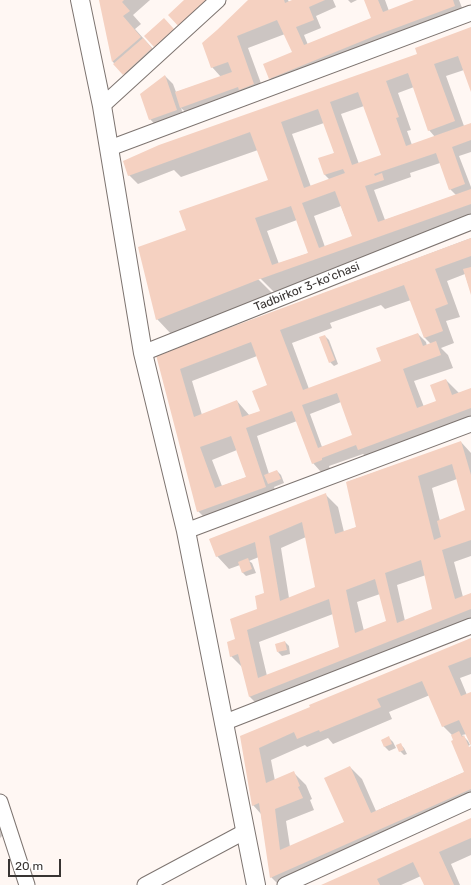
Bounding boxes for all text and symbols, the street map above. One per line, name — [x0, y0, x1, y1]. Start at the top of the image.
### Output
street label: Tadbirkor 3-koʻchasi — [252, 259, 362, 315]
scale bar — [10, 851, 63, 877]
text: 20 m — [15, 859, 43, 873]

